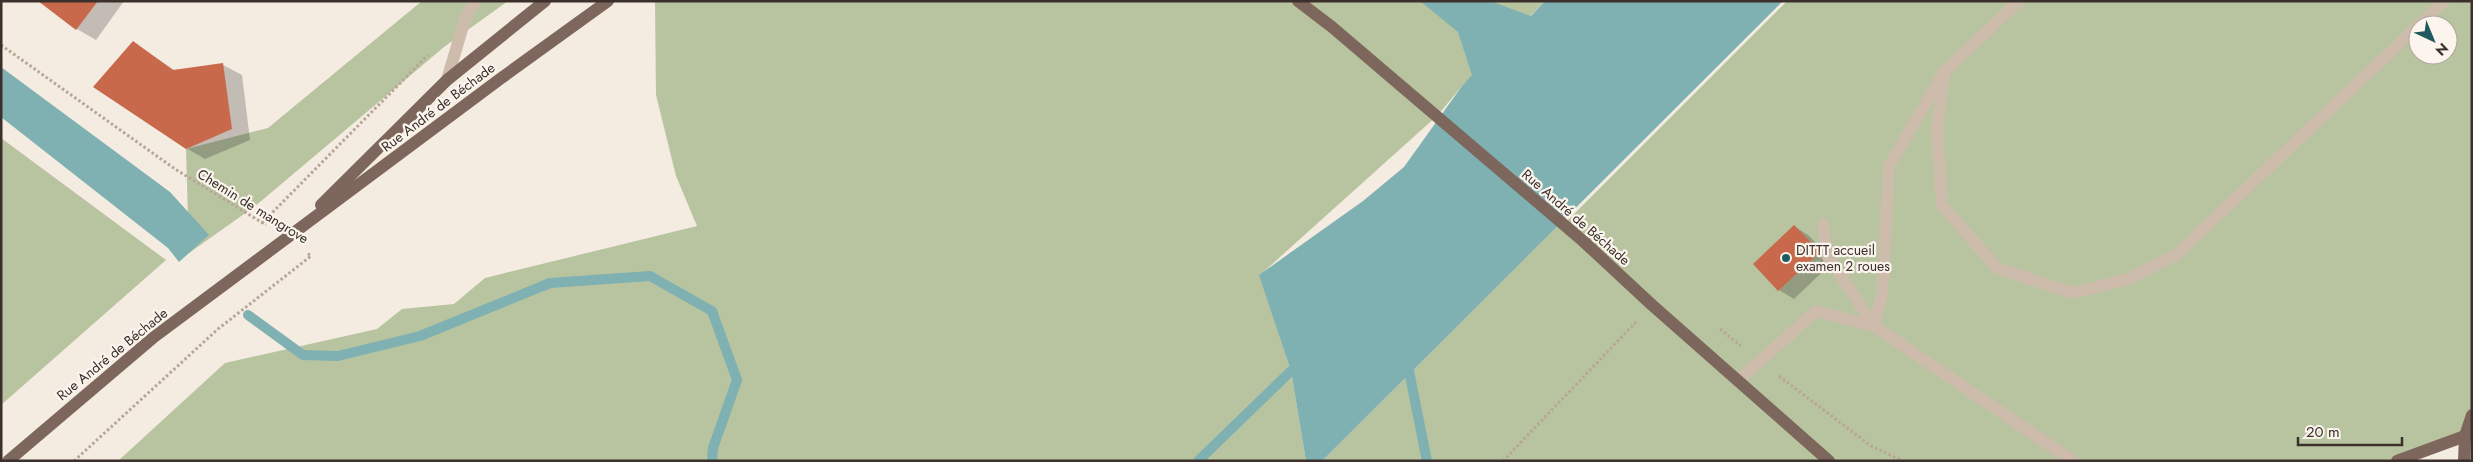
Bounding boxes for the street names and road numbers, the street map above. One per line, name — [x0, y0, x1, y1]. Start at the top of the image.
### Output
street label: Rue André de Béchade — [377, 58, 499, 156]
street label: Chemin de mangrove — [193, 164, 313, 248]
street label: Rue André de Béchade — [1518, 164, 1634, 270]
street label: Rue André de Béchade — [52, 303, 172, 405]

